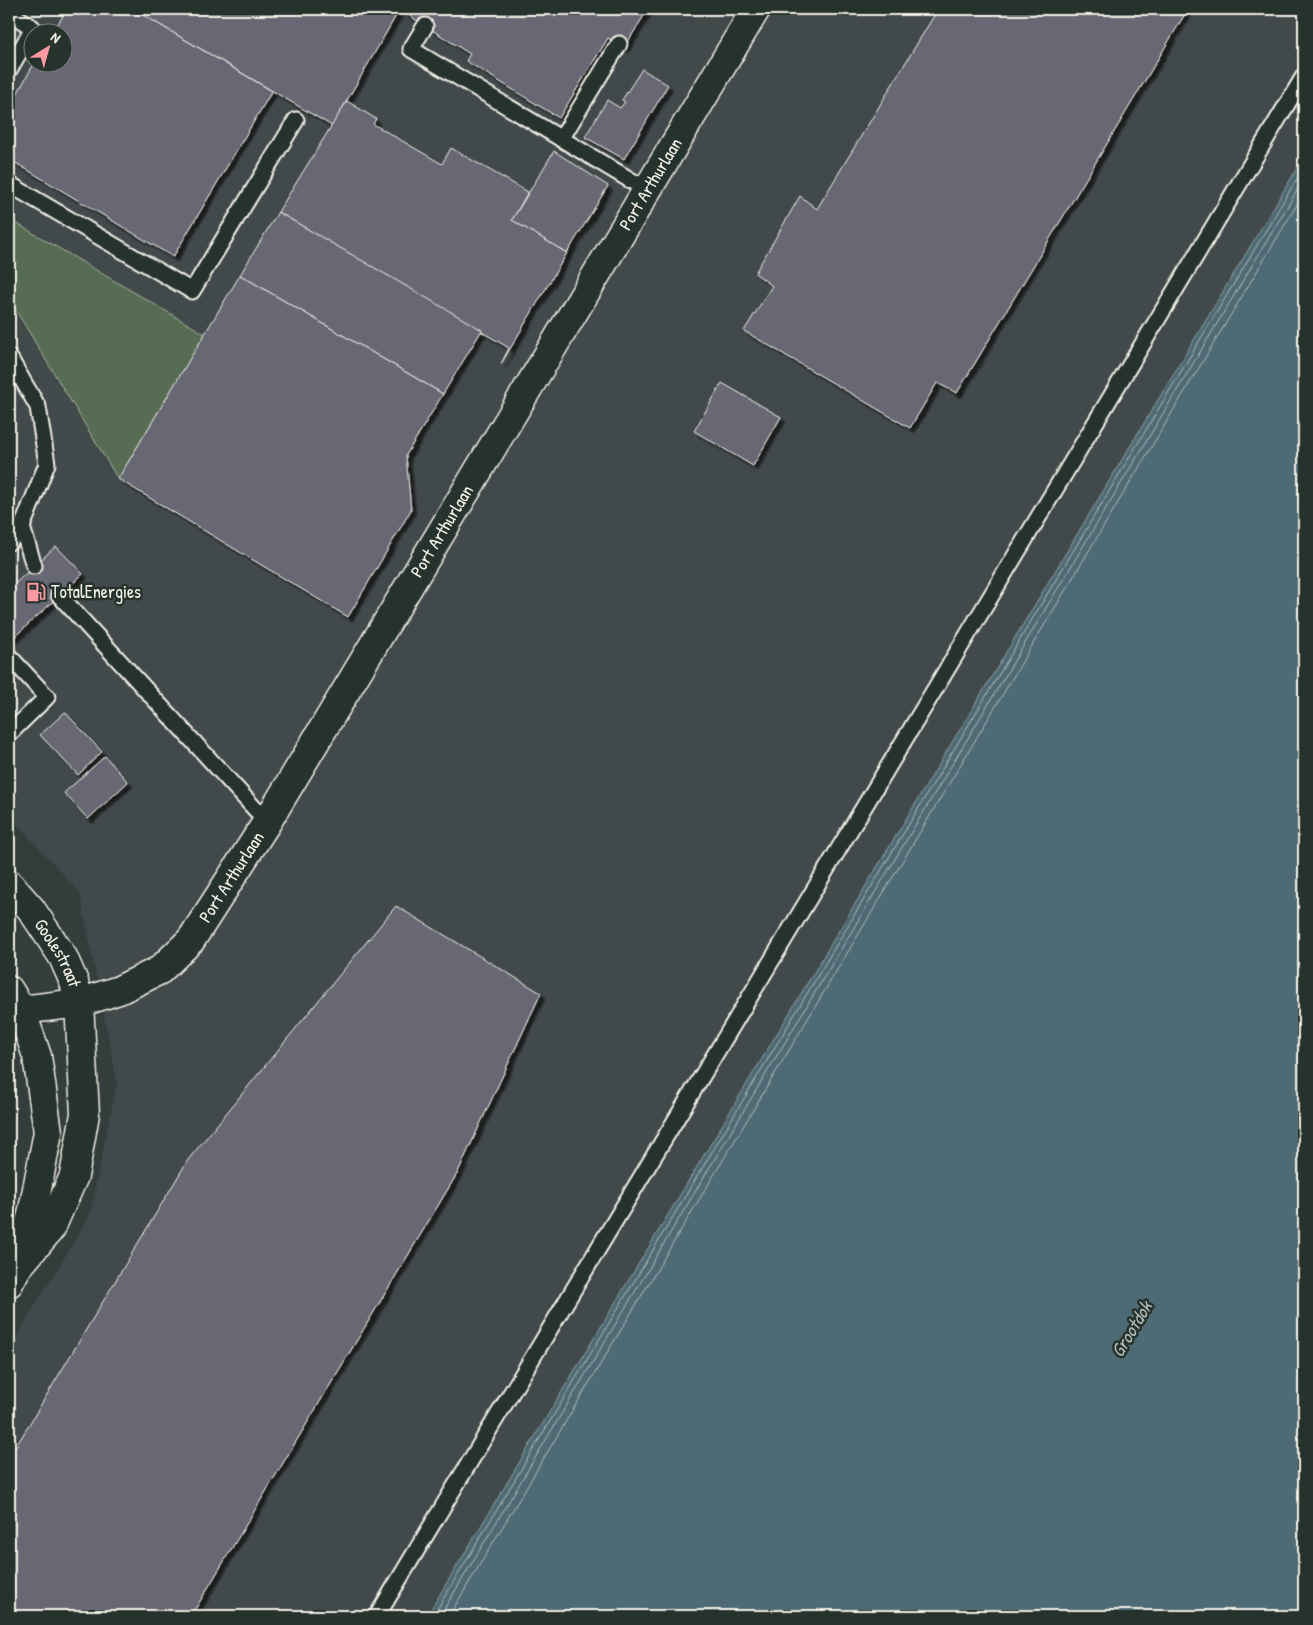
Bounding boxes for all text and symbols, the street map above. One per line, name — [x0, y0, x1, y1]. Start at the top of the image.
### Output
north arrow — [22, 22, 72, 72]
text: N — [47, 27, 65, 47]
street label: Port Arthurlaan — [613, 133, 688, 235]
street label: Port Arthurlaan — [404, 480, 479, 582]
place label: TotalEnergies — [51, 579, 141, 604]
fuel station icon: TotalEnergies — [25, 581, 47, 603]
street label: Port Arthurlaan — [192, 826, 270, 927]
street label: Goolestraat — [29, 913, 88, 990]
water label: Grootdok — [1104, 1294, 1159, 1362]

